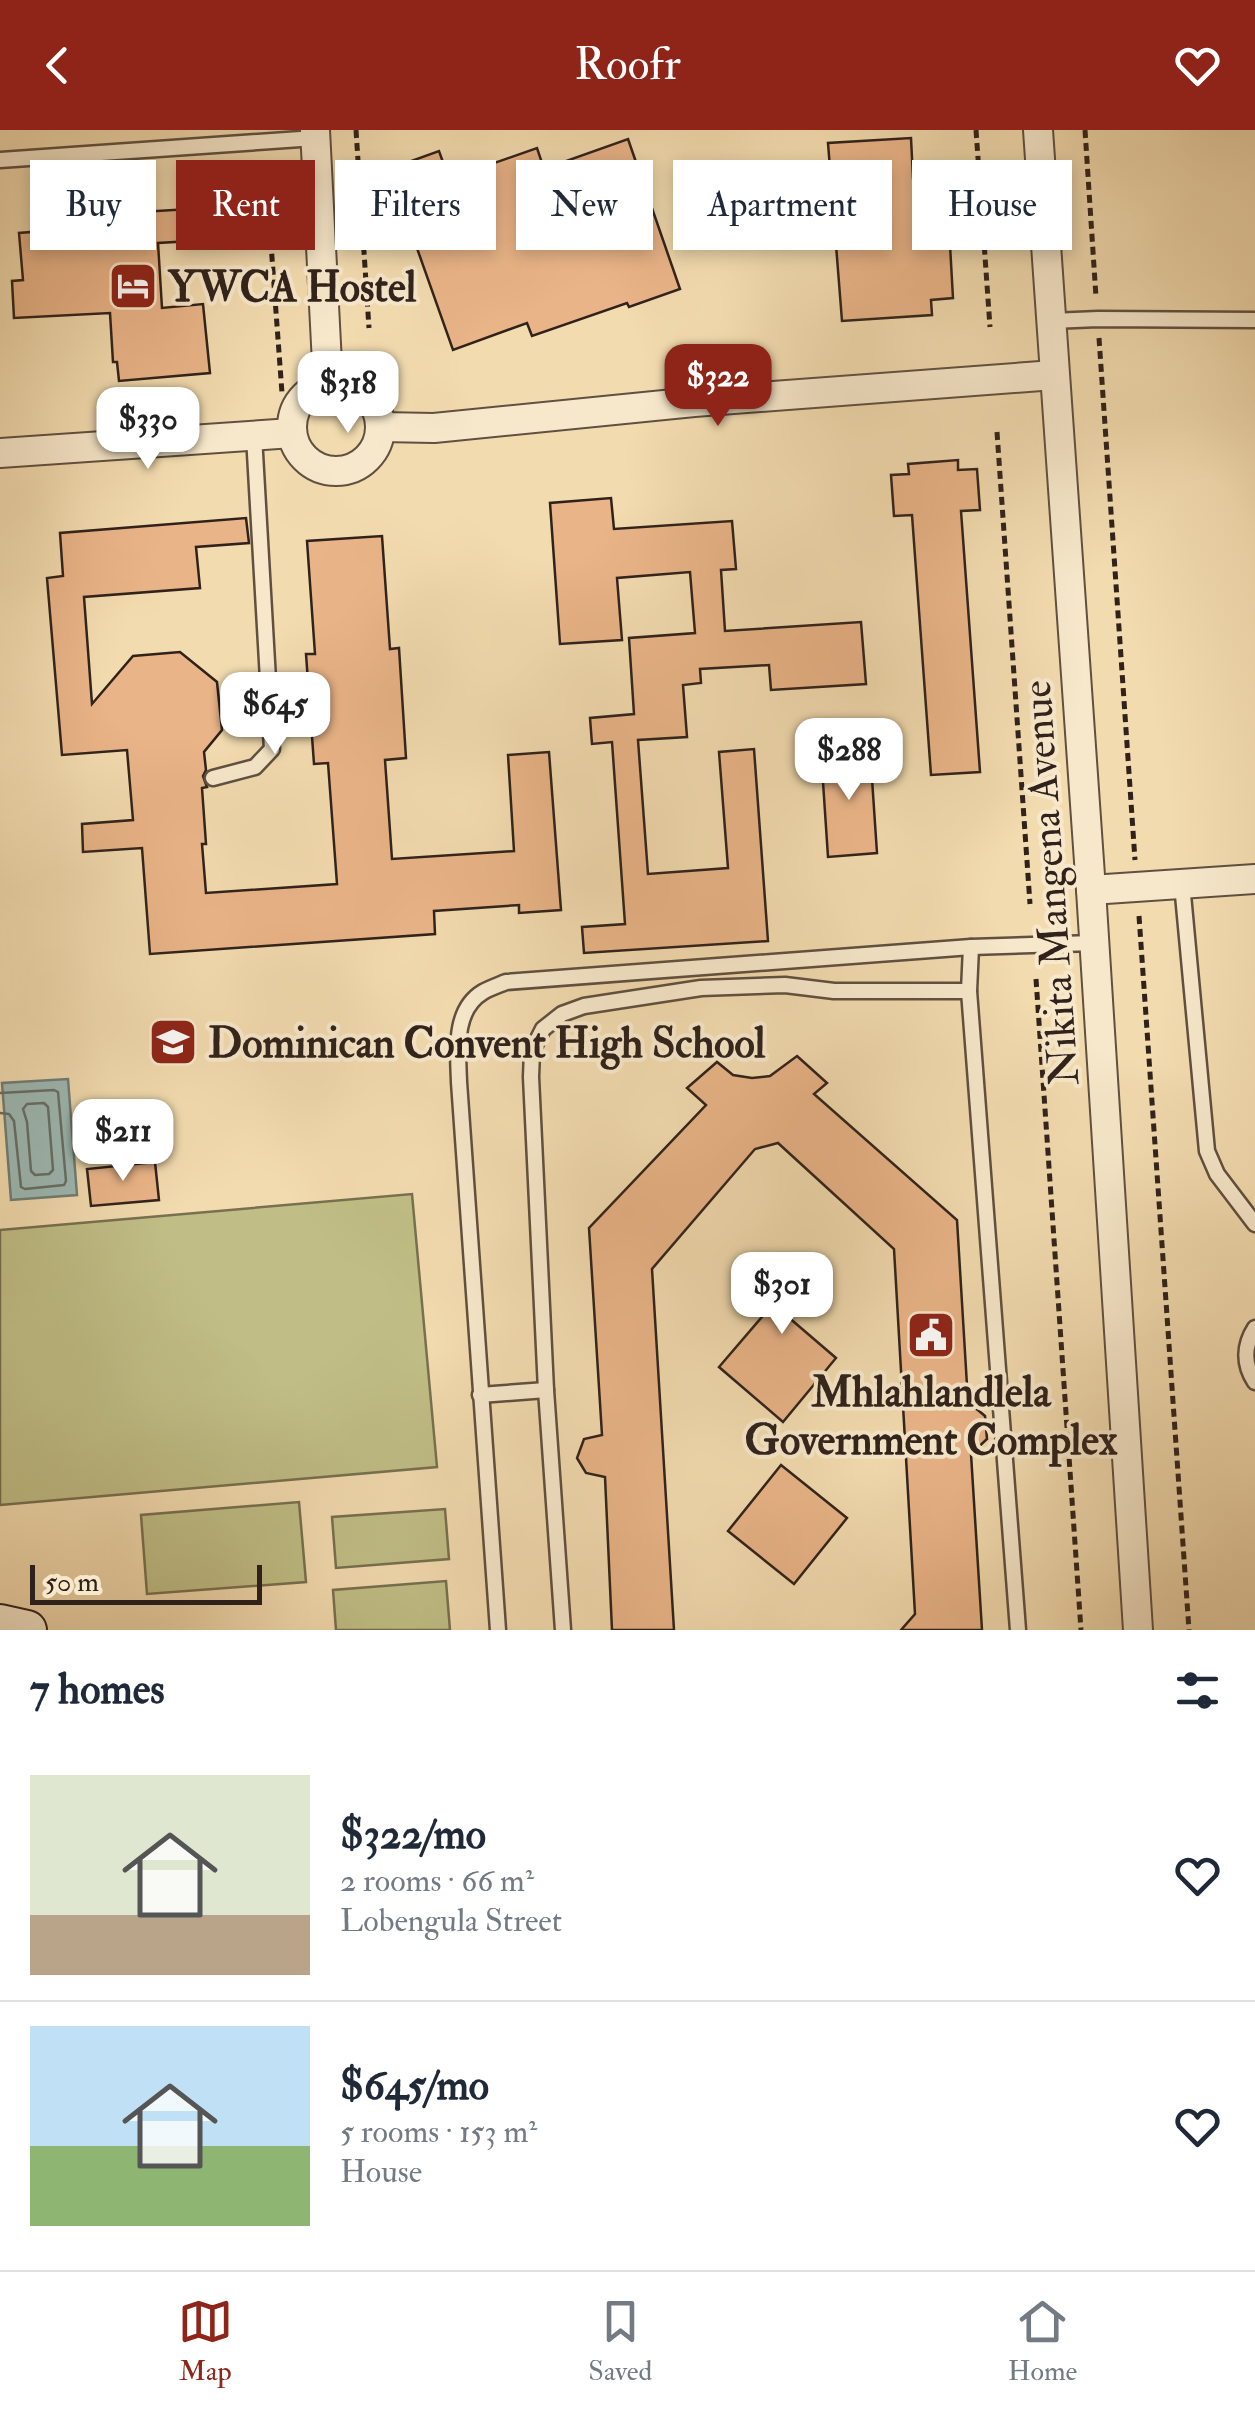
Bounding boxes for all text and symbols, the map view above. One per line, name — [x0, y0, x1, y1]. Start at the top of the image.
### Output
text: Roofr — [574, 37, 681, 93]
icon: back — [30, 38, 85, 93]
icon: heart — [1170, 38, 1225, 93]
chip: Buy — [30, 160, 156, 250]
chip: Rent — [176, 160, 315, 250]
chip: Filters — [335, 160, 496, 250]
chip: New — [516, 160, 653, 250]
chip: Apartment — [673, 160, 892, 250]
chip: House — [912, 160, 1072, 250]
hotel icon: YWCA Hostel — [107, 260, 159, 312]
place label: YWCA Hostel — [167, 262, 417, 314]
pin: $322 — [659, 344, 777, 429]
pin: $318 — [289, 351, 407, 436]
text: $322 — [687, 356, 749, 396]
text: $318 — [320, 363, 376, 403]
pin: $330 — [89, 387, 207, 472]
text: $330 — [118, 399, 178, 439]
pin: $645 — [216, 672, 334, 757]
street label: Nikita Mangena Avenue — [1011, 678, 1091, 1087]
text: $645 — [242, 684, 308, 724]
pin: $288 — [790, 718, 908, 803]
text: $288 — [817, 730, 881, 770]
school or university icon: Dominican Convent High School — [147, 1016, 199, 1068]
place label: Dominican Convent High School — [208, 1018, 765, 1070]
pin: $211 — [64, 1099, 182, 1184]
text: $211 — [94, 1111, 152, 1151]
pin: $301 — [723, 1252, 841, 1337]
text: $301 — [753, 1264, 811, 1304]
public building icon: Mhlahlandlela Government Complex — [905, 1309, 957, 1361]
place label: Mhlahlandlela Government Complex — [745, 1367, 1118, 1467]
scale bar — [30, 1560, 262, 1604]
text: 50 m — [45, 1565, 99, 1600]
icon: filters — [1170, 1663, 1225, 1718]
text: 7 homes — [30, 1664, 165, 1716]
text: $322/mo — [340, 1809, 486, 1861]
icon: home — [110, 1815, 230, 1935]
icon: heart — [1170, 1848, 1225, 1903]
text: 2 rooms · 66 m² — [340, 1861, 534, 1901]
text: Lobengula Street — [340, 1901, 562, 1941]
text: $645/mo — [340, 2060, 489, 2112]
icon: home — [110, 2066, 230, 2186]
icon: heart — [1170, 2099, 1225, 2154]
text: 5 rooms · 153 m² — [340, 2112, 537, 2152]
text: House — [340, 2152, 422, 2192]
tab: Map — [178, 2294, 233, 2389]
tab: Saved — [588, 2294, 652, 2389]
tab: Home — [1008, 2294, 1077, 2389]

